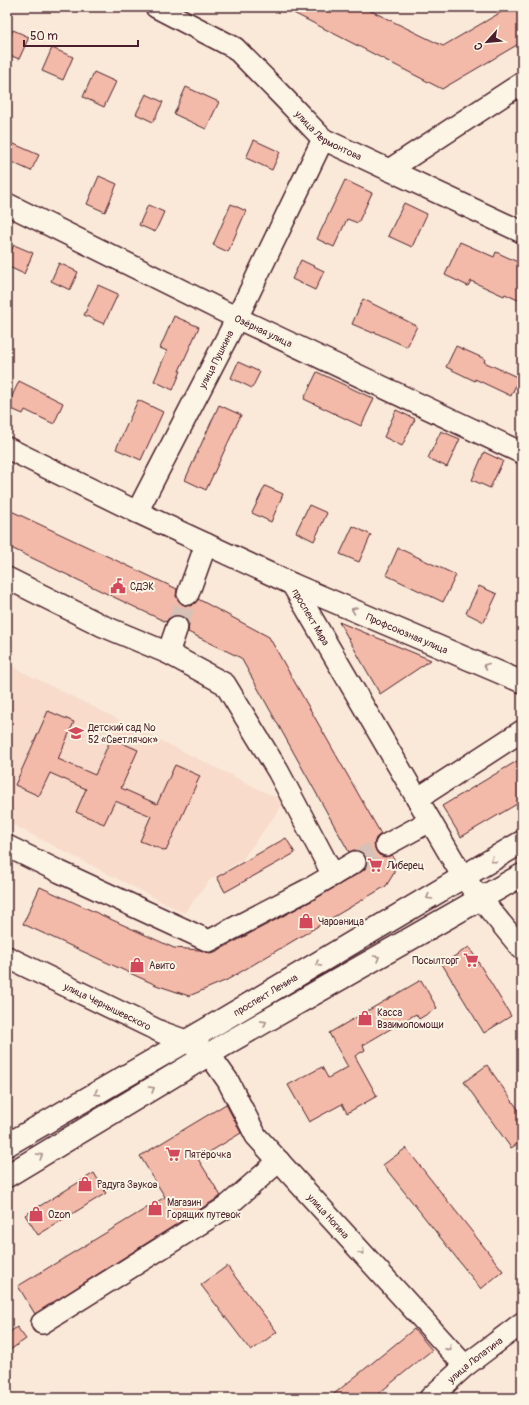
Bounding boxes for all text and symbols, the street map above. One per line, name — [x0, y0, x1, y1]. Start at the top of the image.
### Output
scale bar — [24, 22, 138, 48]
north arrow — [467, 22, 507, 62]
text: 50 m — [30, 29, 58, 44]
text: С — [471, 40, 486, 52]
street label: улица Лермонтова — [291, 108, 364, 163]
street label: Озёрная улица — [232, 313, 294, 350]
street label: улица Пушкина — [196, 328, 237, 392]
public building icon: СДЭК — [109, 577, 127, 595]
place label: СДЭК — [130, 581, 154, 593]
street label: проспект Мира — [289, 587, 332, 648]
one-way arrow — [350, 607, 358, 615]
street label: Профсоюзная улица — [364, 611, 450, 657]
one-way arrow — [483, 663, 490, 671]
place label: Детский сад № 52 «Светлячок» — [87, 722, 158, 746]
school or university icon: Детский сад № 52 «Светлячок» — [67, 724, 85, 742]
one-way arrow — [490, 855, 497, 862]
supermarket icon: Либерец — [366, 856, 384, 874]
place label: Либерец — [386, 860, 424, 872]
one-way arrow — [426, 893, 433, 900]
shop icon: Чаровница — [297, 912, 315, 930]
place label: Чаровница — [318, 916, 364, 928]
supermarket icon: Посылторг — [462, 951, 480, 969]
place label: Посылторг — [412, 955, 460, 967]
shop icon: Авито — [128, 956, 146, 974]
one-way arrow — [372, 956, 380, 963]
one-way arrow — [315, 959, 322, 966]
place label: Авито — [149, 960, 176, 972]
street label: проспект Ленина — [231, 971, 300, 1019]
street label: улица Чернышевского — [61, 980, 153, 1034]
place label: Касса Взаимопомощи — [377, 1007, 444, 1031]
shop icon: Касса Взаимопомощи — [356, 1009, 374, 1027]
one-way arrow — [259, 1020, 267, 1027]
one-way arrow — [148, 1086, 155, 1093]
one-way arrow — [94, 1088, 101, 1095]
supermarket icon: Пятёрочка — [164, 1145, 182, 1163]
place label: Пятёрочка — [185, 1149, 231, 1161]
one-way arrow — [36, 1153, 43, 1161]
shop icon: Радуга Звуков — [76, 1175, 94, 1193]
place label: Радуга Звуков — [97, 1179, 158, 1191]
street label: улица Ногина — [304, 1191, 352, 1242]
place label: Магазин Горящих путевок — [167, 1197, 241, 1221]
shop icon: Магазин Горящих путевок — [146, 1199, 164, 1217]
shop icon: Ozon — [27, 1205, 45, 1223]
place label: Ozon — [48, 1209, 71, 1221]
one-way arrow — [357, 1247, 364, 1255]
street label: улица Лопатина — [445, 1335, 506, 1387]
one-way arrow — [444, 1344, 451, 1351]

